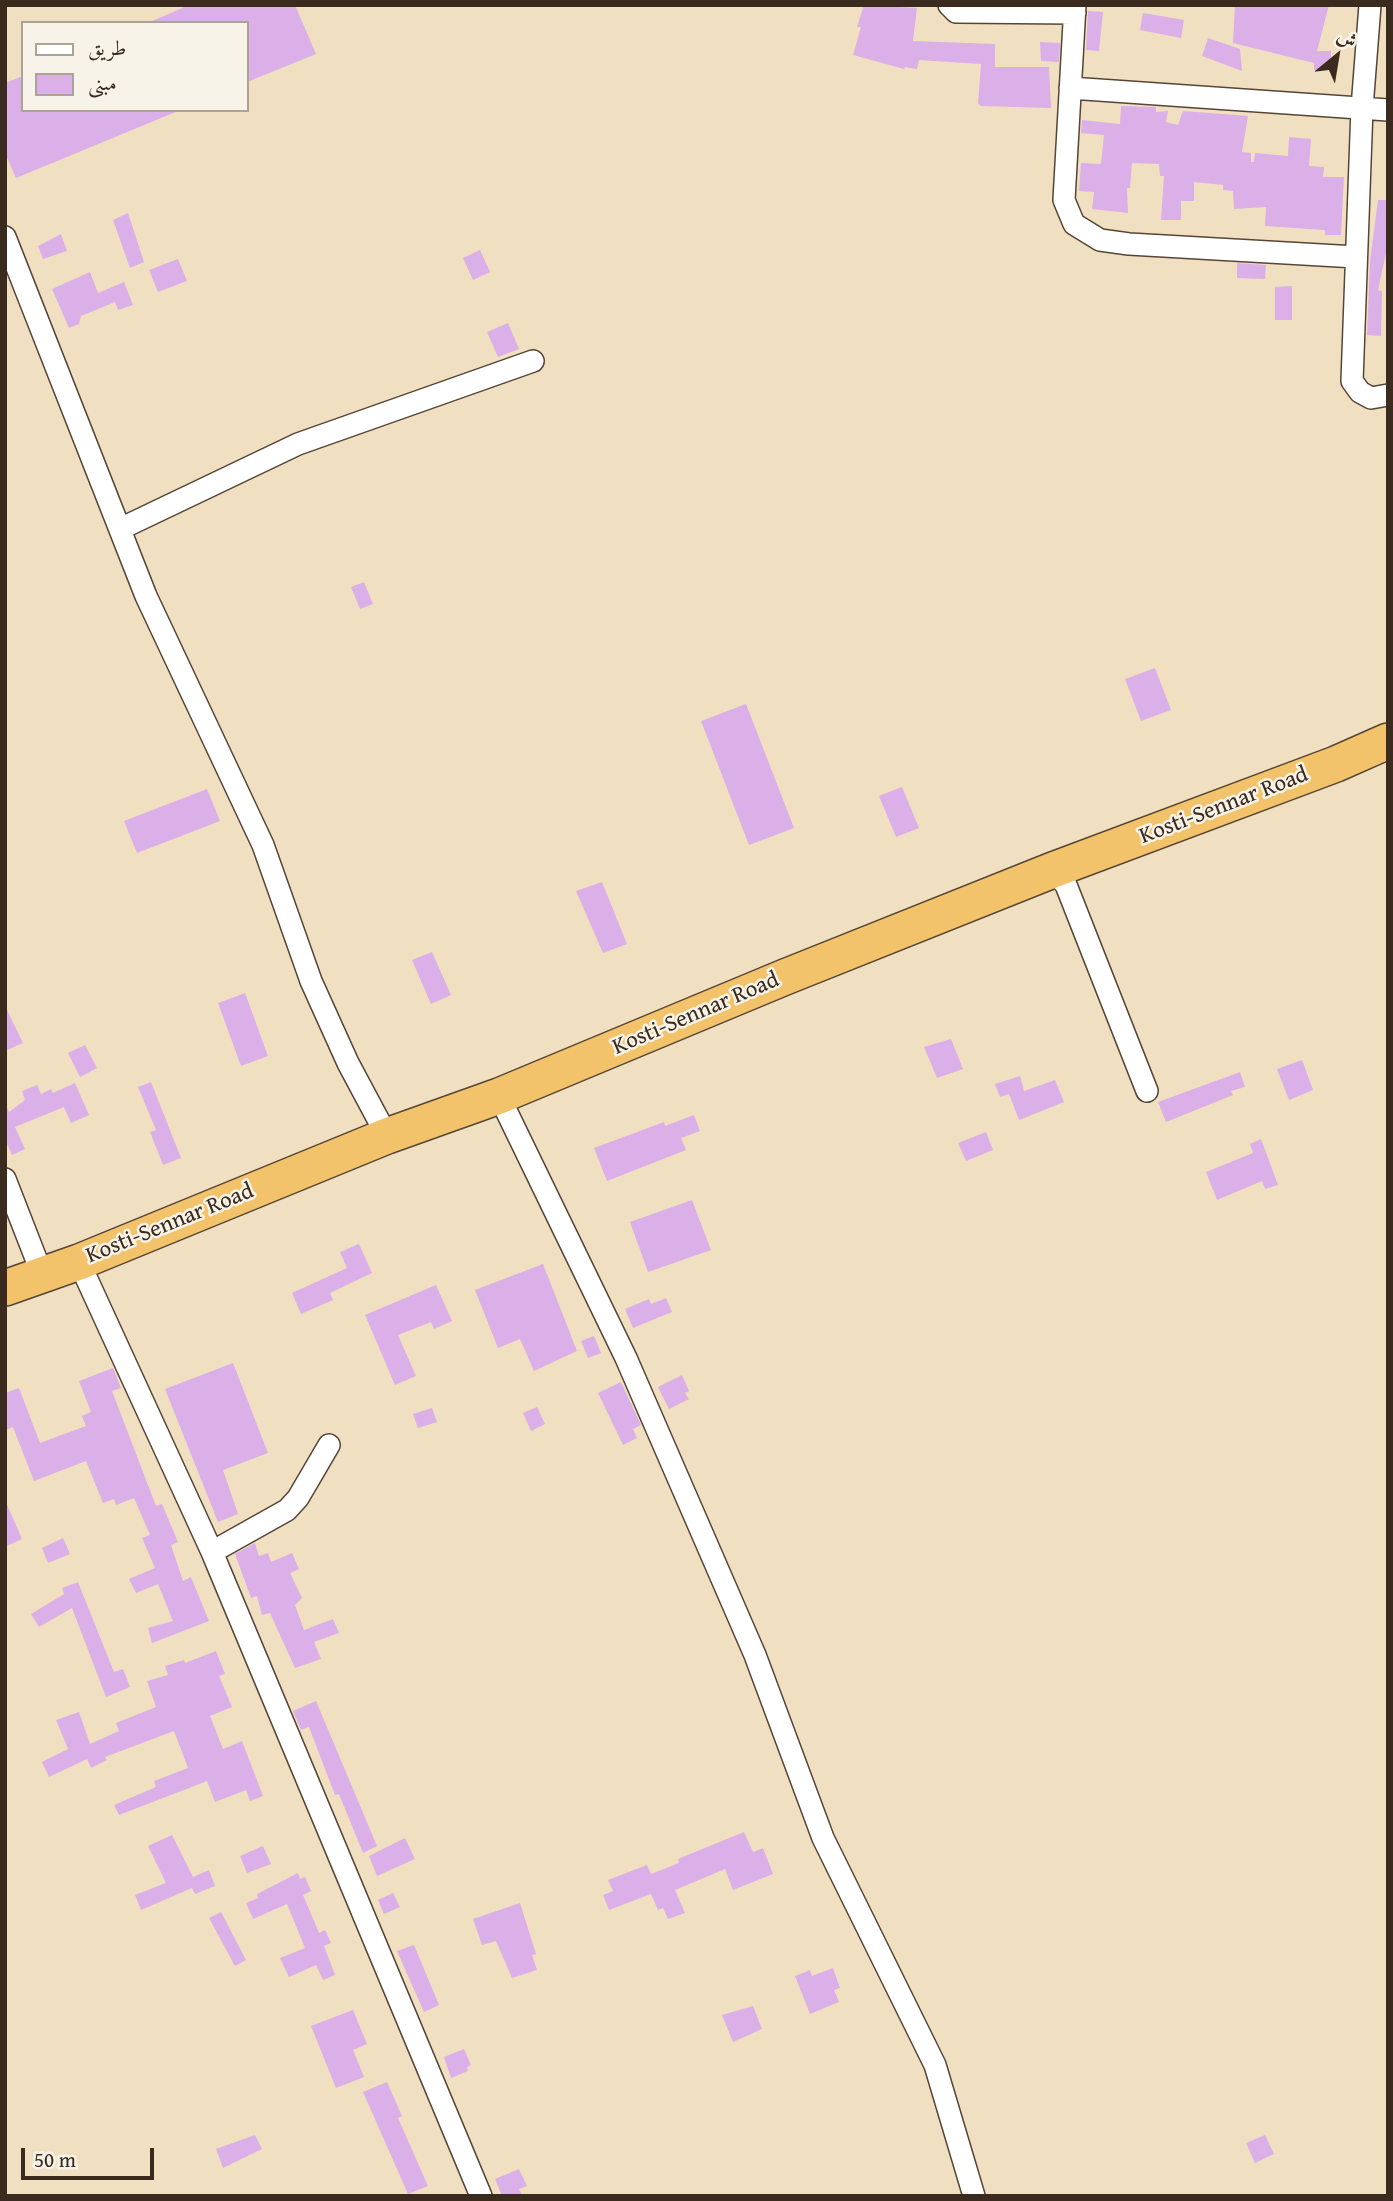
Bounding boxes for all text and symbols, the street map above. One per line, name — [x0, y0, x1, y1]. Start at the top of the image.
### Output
legend — [21, 21, 248, 112]
north arrow — [1302, 21, 1372, 91]
text: ش — [1332, 21, 1363, 55]
text: طريق — [88, 32, 126, 63]
text: مبنى — [88, 67, 117, 98]
street label: Kosti-Sennar Road — [1136, 761, 1312, 851]
street label: Kosti-Sennar Road — [609, 966, 783, 1062]
street label: Kosti-Sennar Road — [82, 1178, 258, 1270]
scale bar — [24, 2134, 158, 2178]
text: 50 m — [34, 2144, 76, 2175]

